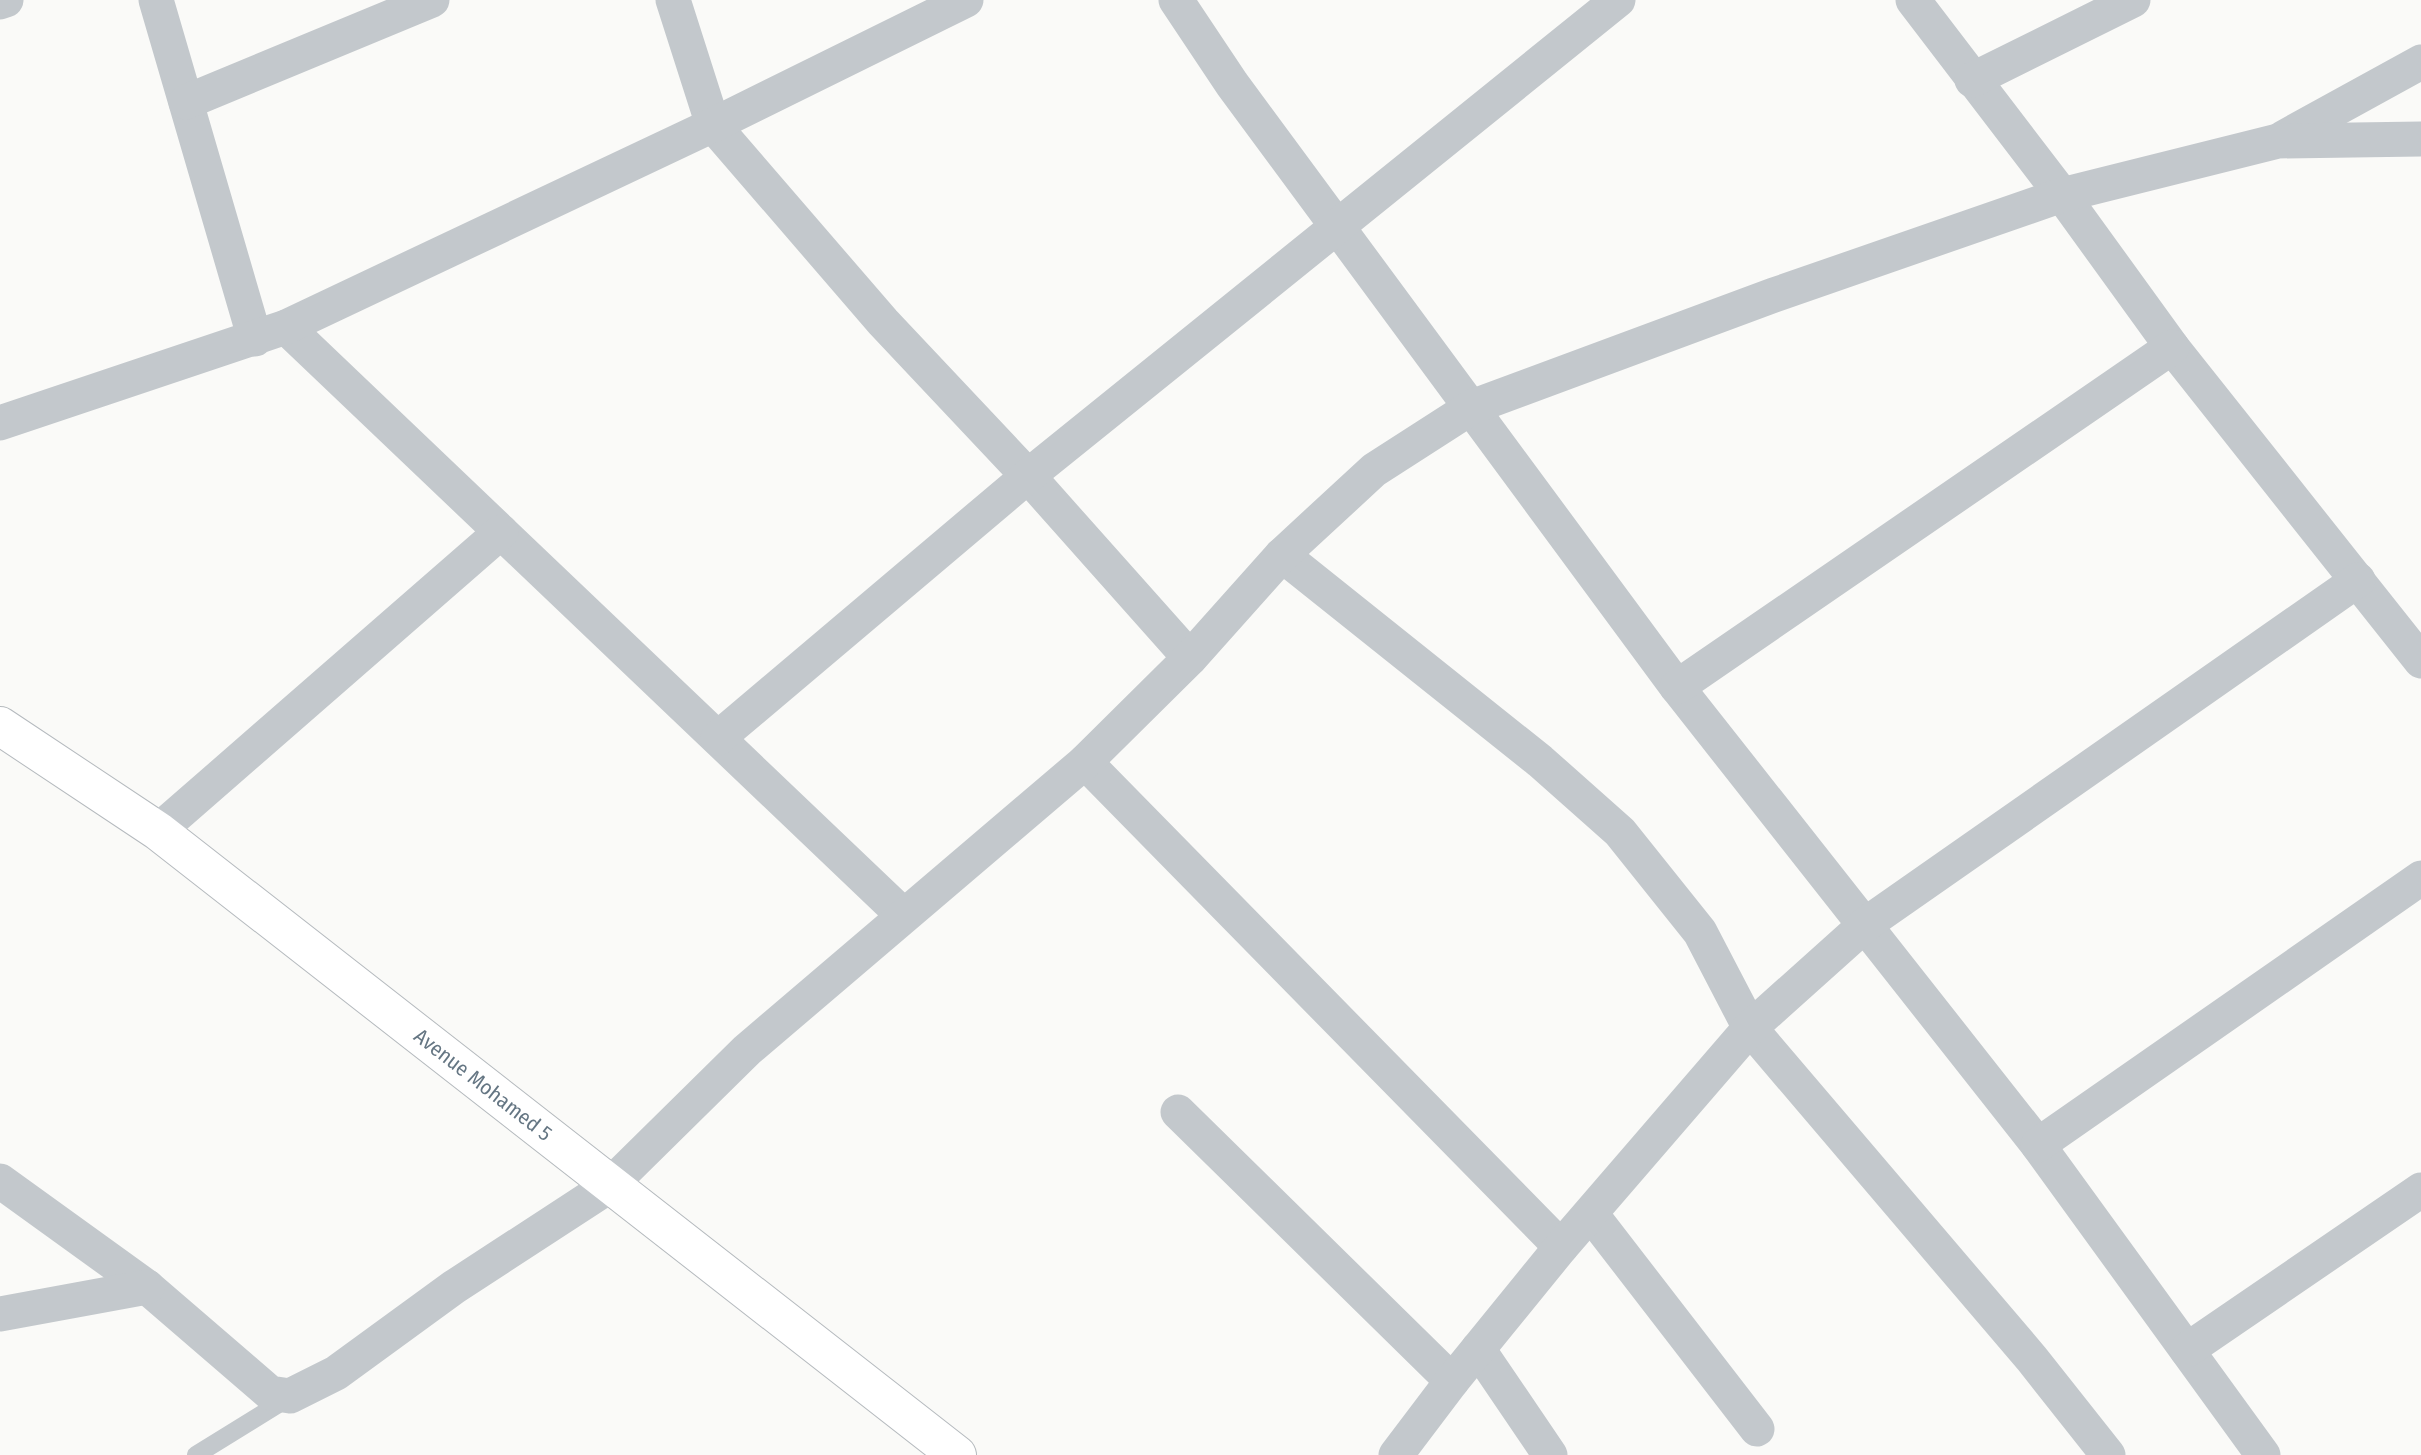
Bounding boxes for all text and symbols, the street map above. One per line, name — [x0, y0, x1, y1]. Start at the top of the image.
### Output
street label: Avenue Mohamed 5 — [409, 1023, 557, 1147]

